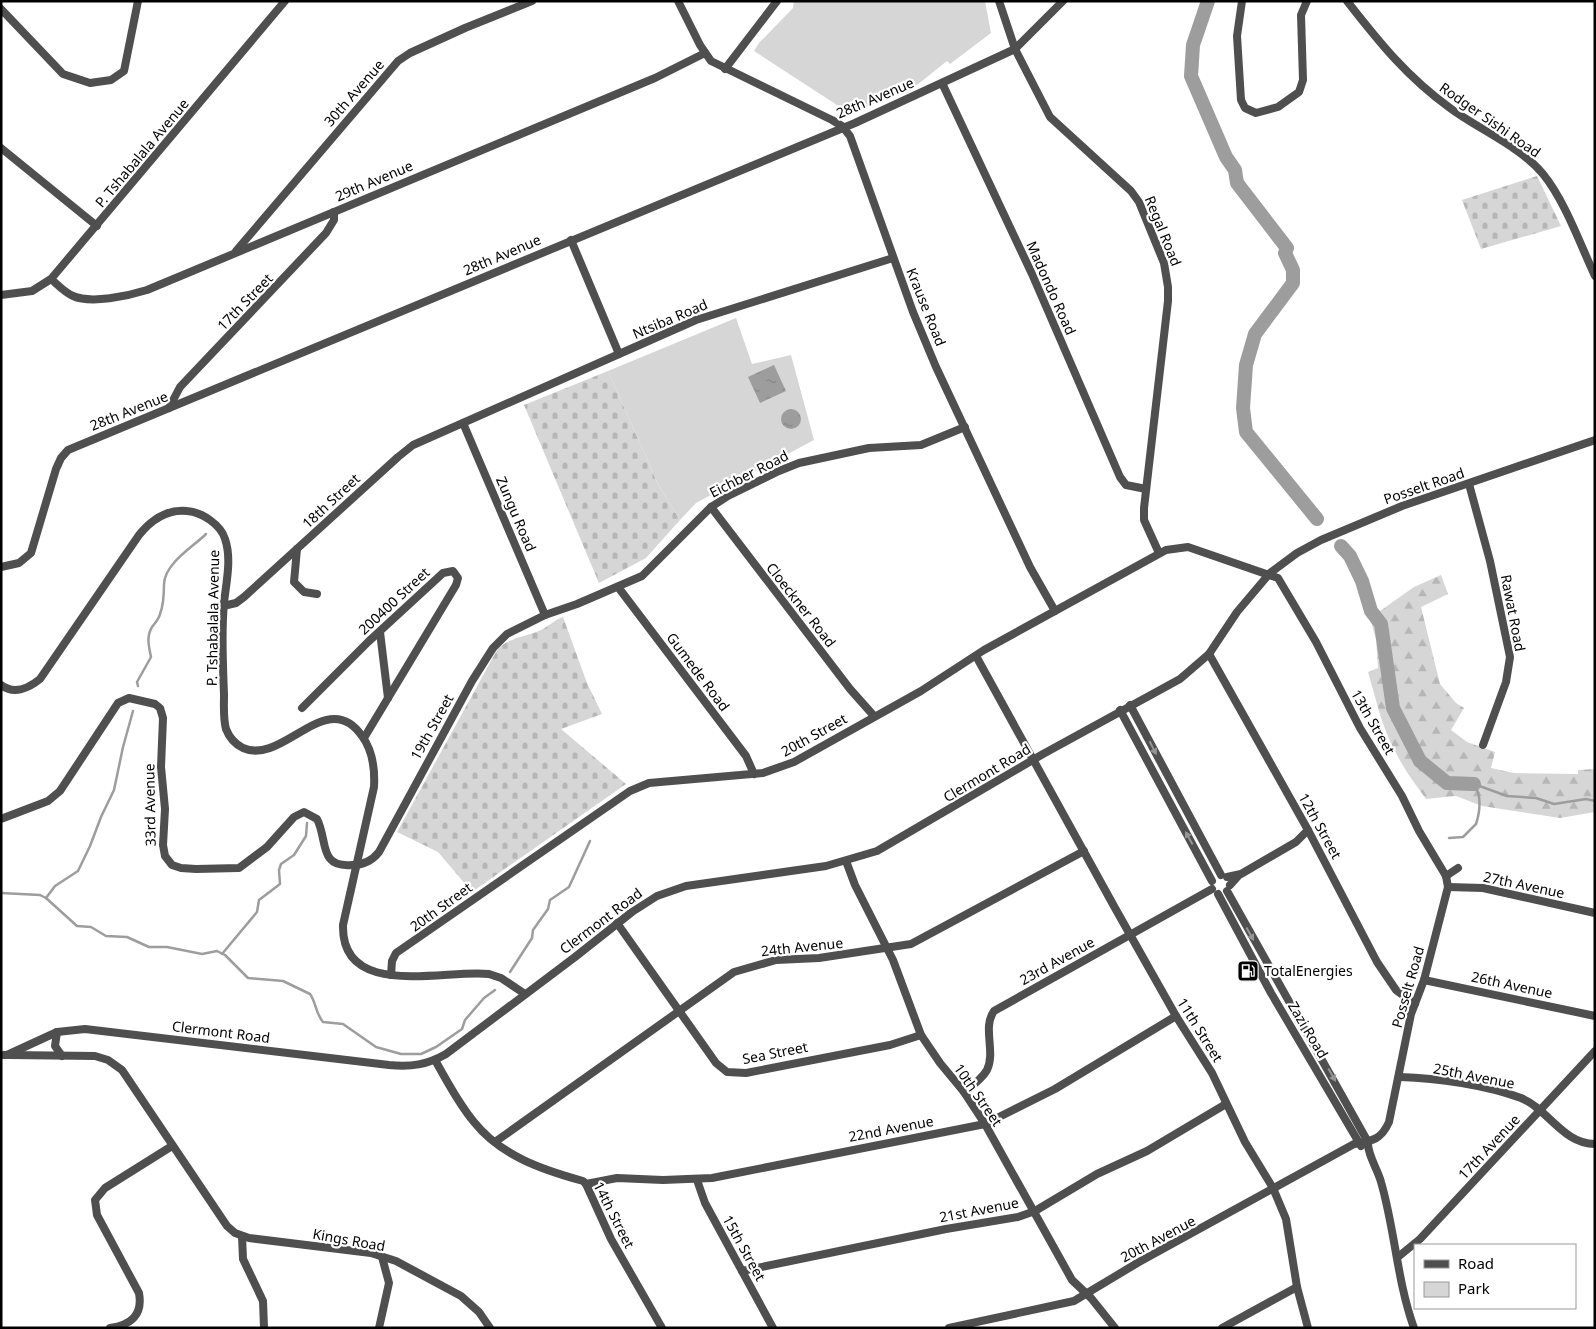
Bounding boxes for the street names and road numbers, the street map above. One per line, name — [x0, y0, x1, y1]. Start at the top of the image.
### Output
street label: 30th Avenue — [319, 55, 388, 130]
street label: 28th Avenue — [833, 73, 917, 122]
street label: Rodger Sishi Road — [1436, 78, 1545, 162]
street label: P. Tshabalala Avenue — [91, 94, 193, 211]
street label: 29th Avenue — [332, 156, 416, 205]
street label: Regal Road — [1141, 193, 1186, 269]
street label: 28th Avenue — [460, 230, 544, 279]
street label: Madondo Road — [1022, 238, 1081, 338]
street label: Krause Road — [902, 265, 951, 349]
street label: 17th Street — [213, 269, 277, 334]
street label: Ntsiba Road — [629, 294, 710, 343]
street label: 28th Avenue — [87, 386, 171, 435]
street label: Eichber Road — [706, 445, 792, 502]
street label: Posselt Road — [1381, 463, 1467, 508]
street label: 18th Street — [298, 469, 364, 532]
street label: Zungu Road — [492, 473, 541, 554]
street label: P. Tshabalala Avenue — [202, 550, 223, 686]
street label: Cloeckner Road — [762, 558, 840, 651]
street label: 200400 Street — [354, 563, 433, 639]
street label: Rawat Road — [1497, 573, 1530, 653]
street label: Gumede Road — [663, 629, 734, 715]
street label: 13th Street — [1347, 686, 1400, 758]
street label: 19th Street — [406, 690, 457, 763]
street label: 20th Street — [777, 709, 850, 760]
street label: Clermont Road — [940, 739, 1034, 806]
street label: 33rd Avenue — [139, 763, 160, 847]
street label: 12th Street — [1295, 789, 1346, 862]
street label: 27th Avenue — [1482, 867, 1567, 902]
street label: 20th Street — [406, 878, 476, 936]
street label: Clermont Road — [556, 883, 646, 958]
street label: 23rd Avenue — [1016, 932, 1098, 989]
street label: 24th Avenue — [760, 933, 844, 960]
street label: Posselt Road — [1387, 944, 1428, 1030]
street label: 26th Avenue — [1470, 967, 1555, 1002]
street label: 11th Street — [1173, 994, 1228, 1065]
street label: Zazi Road — [1284, 998, 1333, 1062]
street label: Clermont Road — [171, 1016, 271, 1047]
street label: Sea Street — [741, 1037, 809, 1068]
street label: 25th Avenue — [1432, 1058, 1517, 1093]
street label: 10th Street — [950, 1060, 1007, 1130]
street label: 17th Avenue — [1454, 1110, 1524, 1183]
street label: 22nd Avenue — [847, 1111, 935, 1146]
street label: 14th Street — [590, 1178, 639, 1251]
street label: 21st Avenue — [938, 1192, 1020, 1227]
street label: 15th Street — [719, 1211, 770, 1284]
street label: 20th Avenue — [1117, 1211, 1199, 1266]
street label: Kings Road — [311, 1224, 387, 1255]

